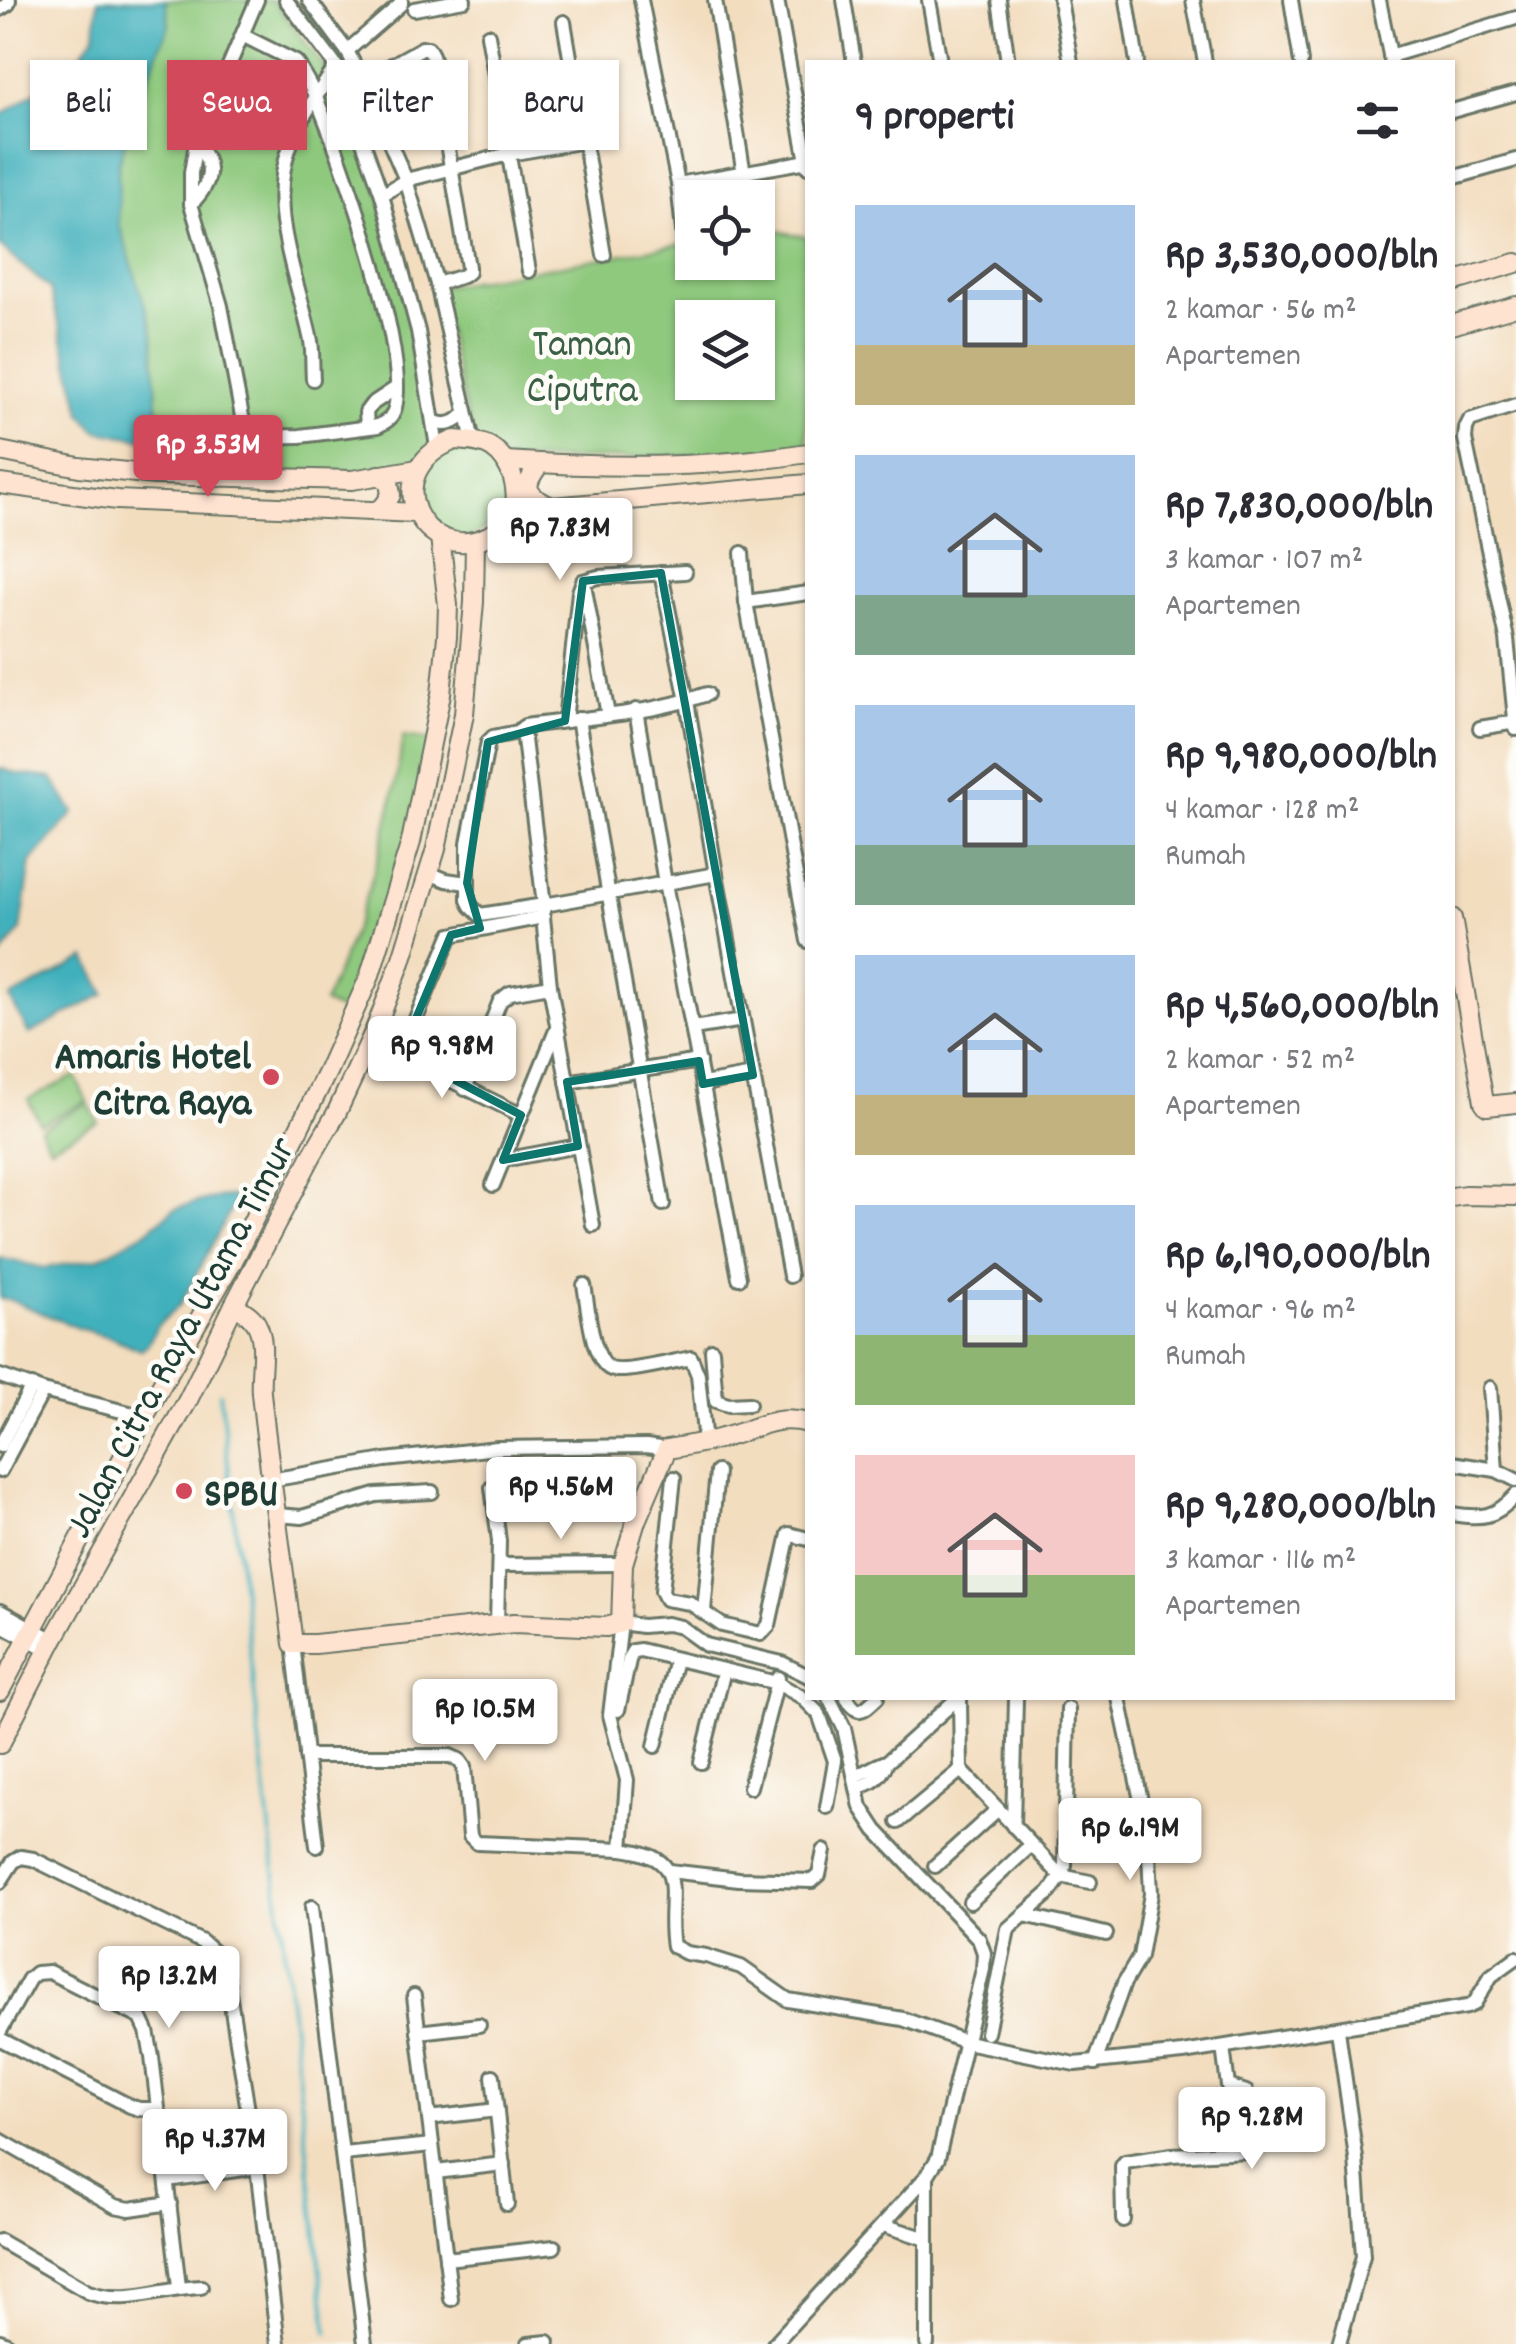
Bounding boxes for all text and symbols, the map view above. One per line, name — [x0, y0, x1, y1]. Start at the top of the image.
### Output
chip: Beli — [30, 60, 147, 150]
chip: Sewa — [167, 60, 307, 150]
chip: Filter — [327, 60, 468, 150]
chip: Baru — [488, 60, 619, 150]
text: 9 properti — [855, 90, 1014, 150]
icon: filters — [1350, 93, 1405, 148]
map controls — [675, 180, 775, 400]
button: locate — [675, 180, 775, 280]
text: Rp 3,530,000/bln — [1165, 229, 1438, 289]
icon: home — [935, 245, 1055, 365]
text: 2 kamar · 56 m² — [1165, 289, 1357, 335]
button: layers — [675, 300, 775, 400]
park label: Taman Ciputra — [526, 319, 639, 422]
text: Apartemen — [1165, 335, 1301, 381]
pin: Rp 3.53M — [105, 415, 311, 500]
text: Rp 3.53M — [156, 424, 260, 470]
text: Rp 7,830,000/bln — [1165, 479, 1433, 539]
icon: home — [935, 495, 1055, 615]
pin: Rp 7.83M — [457, 498, 663, 583]
text: Rp 7.83M — [509, 507, 611, 553]
text: 3 kamar · 107 m² — [1165, 539, 1363, 585]
text: Apartemen — [1165, 585, 1301, 631]
text: Rp 9,980,000/bln — [1165, 729, 1437, 789]
icon: home — [935, 745, 1055, 865]
text: 4 kamar · 128 m² — [1165, 789, 1359, 835]
text: Rumah — [1165, 835, 1246, 881]
text: Rp 4,560,000/bln — [1165, 979, 1439, 1039]
icon: home — [935, 995, 1055, 1115]
pin: Rp 9.98M — [339, 1016, 545, 1101]
text: Rp 9.98M — [390, 1025, 494, 1071]
place label: Amaris Hotel Citra Raya — [55, 1032, 252, 1135]
text: 2 kamar · 52 m² — [1165, 1039, 1355, 1085]
marker: Amaris Hotel Citra Raya — [260, 1066, 282, 1088]
text: Apartemen — [1165, 1085, 1301, 1131]
street label: Jalan Citra Raya Utama Timur — [54, 1128, 314, 1550]
text: Rp 6,190,000/bln — [1165, 1229, 1431, 1289]
icon: home — [935, 1245, 1055, 1365]
text: 4 kamar · 96 m² — [1165, 1289, 1356, 1335]
text: Rumah — [1165, 1335, 1246, 1381]
pin: Rp 4.56M — [458, 1457, 664, 1542]
text: Rp 4.56M — [508, 1466, 614, 1512]
place label: SPBU — [204, 1469, 278, 1526]
text: Rp 9,280,000/bln — [1165, 1479, 1436, 1539]
marker: SPBU — [173, 1480, 195, 1502]
icon: home — [935, 1495, 1055, 1615]
text: 3 kamar · 116 m² — [1165, 1539, 1356, 1585]
text: Apartemen — [1165, 1585, 1301, 1631]
pin: Rp 10.5M — [382, 1679, 588, 1764]
text: Rp 10.5M — [435, 1688, 536, 1734]
pin: Rp 6.19M — [1027, 1798, 1233, 1883]
text: Rp 6.19M — [1080, 1807, 1180, 1853]
pin: Rp 13.2M — [66, 1946, 272, 2031]
text: Rp 13.2M — [121, 1955, 217, 2001]
pin: Rp 9.28M — [1149, 2087, 1355, 2172]
text: Rp 9.28M — [1200, 2096, 1304, 2142]
pin: Rp 4.37M — [112, 2109, 318, 2194]
text: Rp 4.37M — [164, 2118, 266, 2164]

